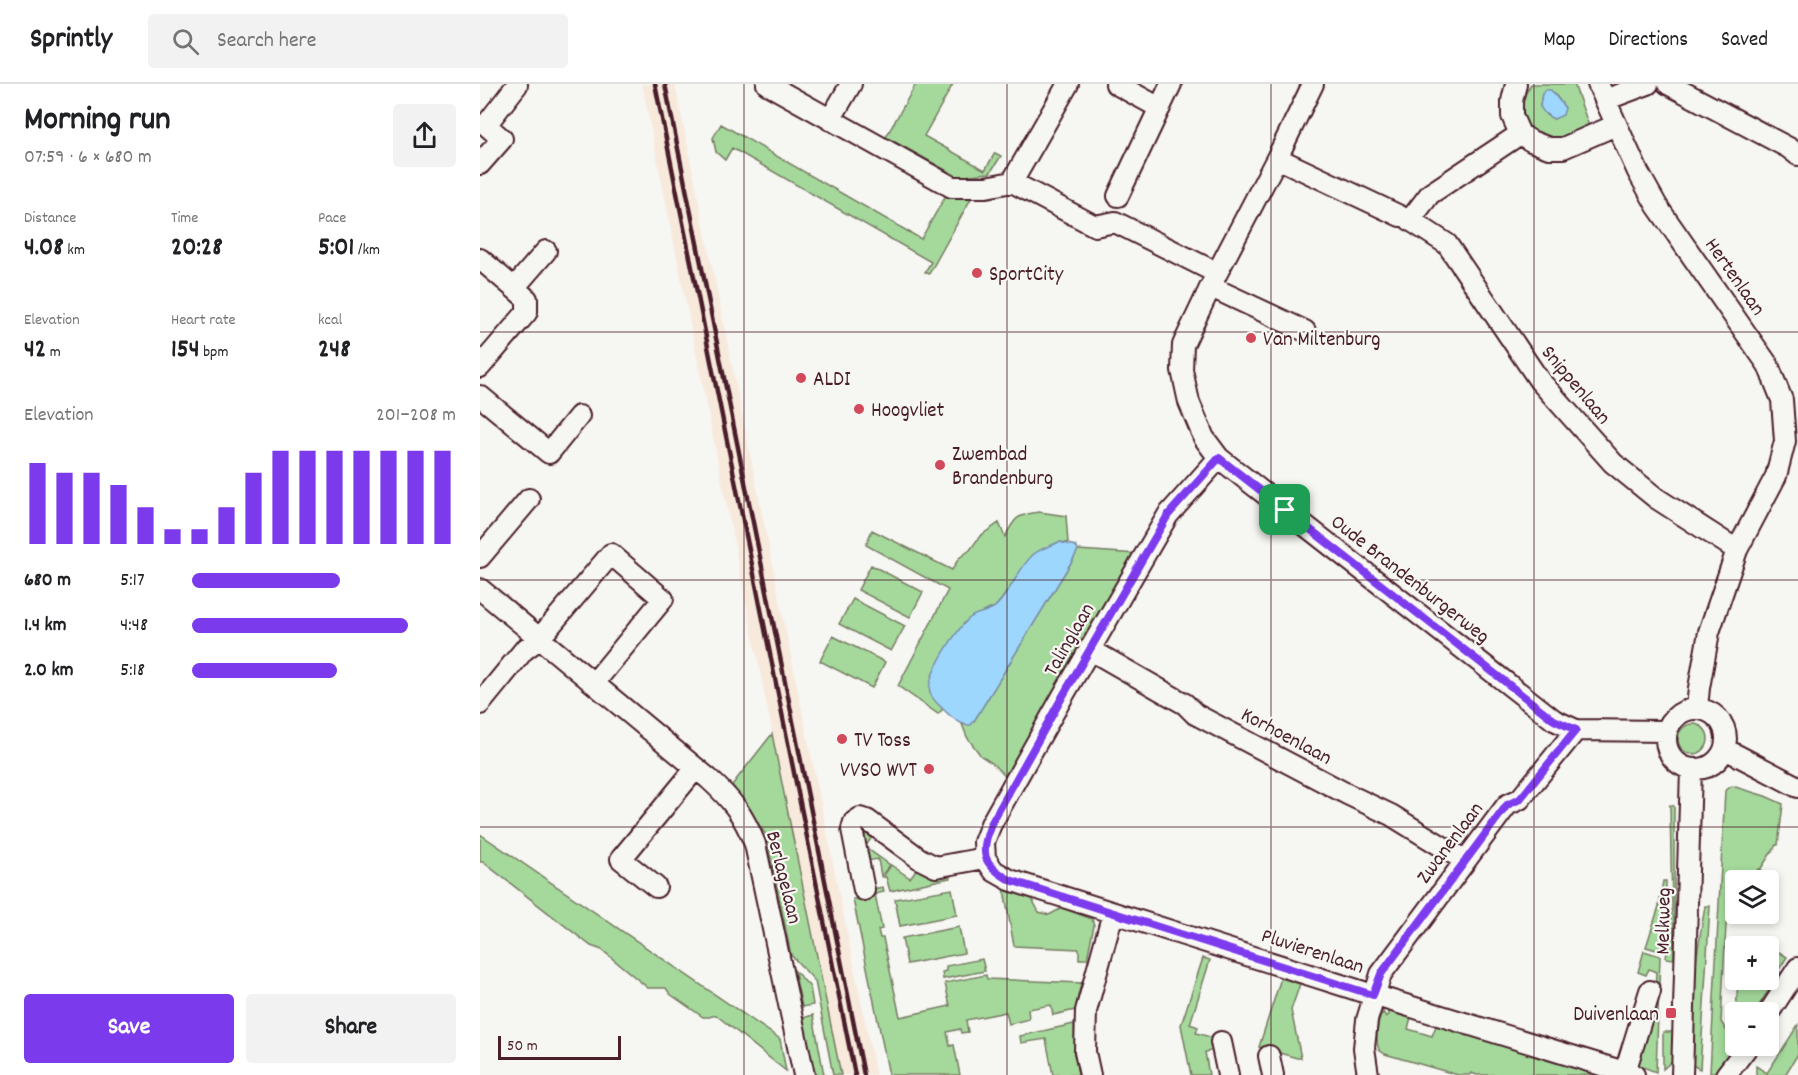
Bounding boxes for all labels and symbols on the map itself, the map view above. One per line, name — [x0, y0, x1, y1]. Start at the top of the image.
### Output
street label: Hertenlaan — [1696, 233, 1771, 323]
place label: SportCity — [989, 261, 1064, 291]
marker: SportCity — [970, 266, 984, 280]
place label: Van Miltenburg — [1263, 326, 1380, 356]
marker: Van Miltenburg — [1244, 331, 1258, 345]
street label: Snippenlaan — [1533, 340, 1617, 432]
place label: ALDI — [813, 366, 851, 396]
marker: ALDI — [794, 371, 808, 385]
place label: Hoogvliet — [871, 397, 944, 427]
marker: Hoogvliet — [852, 402, 866, 416]
place label: Zwembad Brandenburg — [952, 441, 1053, 495]
marker: Zwembad Brandenburg — [933, 458, 947, 472]
pin — [1259, 484, 1310, 535]
street label: Oude Brandenburgerweg — [1323, 508, 1495, 652]
street label: Talinglaan — [1038, 598, 1104, 683]
street label: Korhoenlaan — [1235, 701, 1336, 774]
place label: TV Toss — [854, 727, 911, 757]
marker: TV Toss — [835, 732, 849, 746]
place label: VVSO WVT — [840, 757, 918, 787]
marker: VVSO WVT — [922, 762, 936, 776]
street label: Zwanenlaan — [1411, 797, 1492, 891]
street label: Berlagelaan — [756, 828, 808, 927]
street label: Melkweg — [1649, 887, 1681, 955]
street label: Pluvierenlaan — [1257, 922, 1367, 984]
place label: Duivenlaan — [1573, 1001, 1659, 1031]
marker: Duivenlaan — [1664, 1006, 1678, 1020]
scale bar — [498, 1033, 621, 1060]

